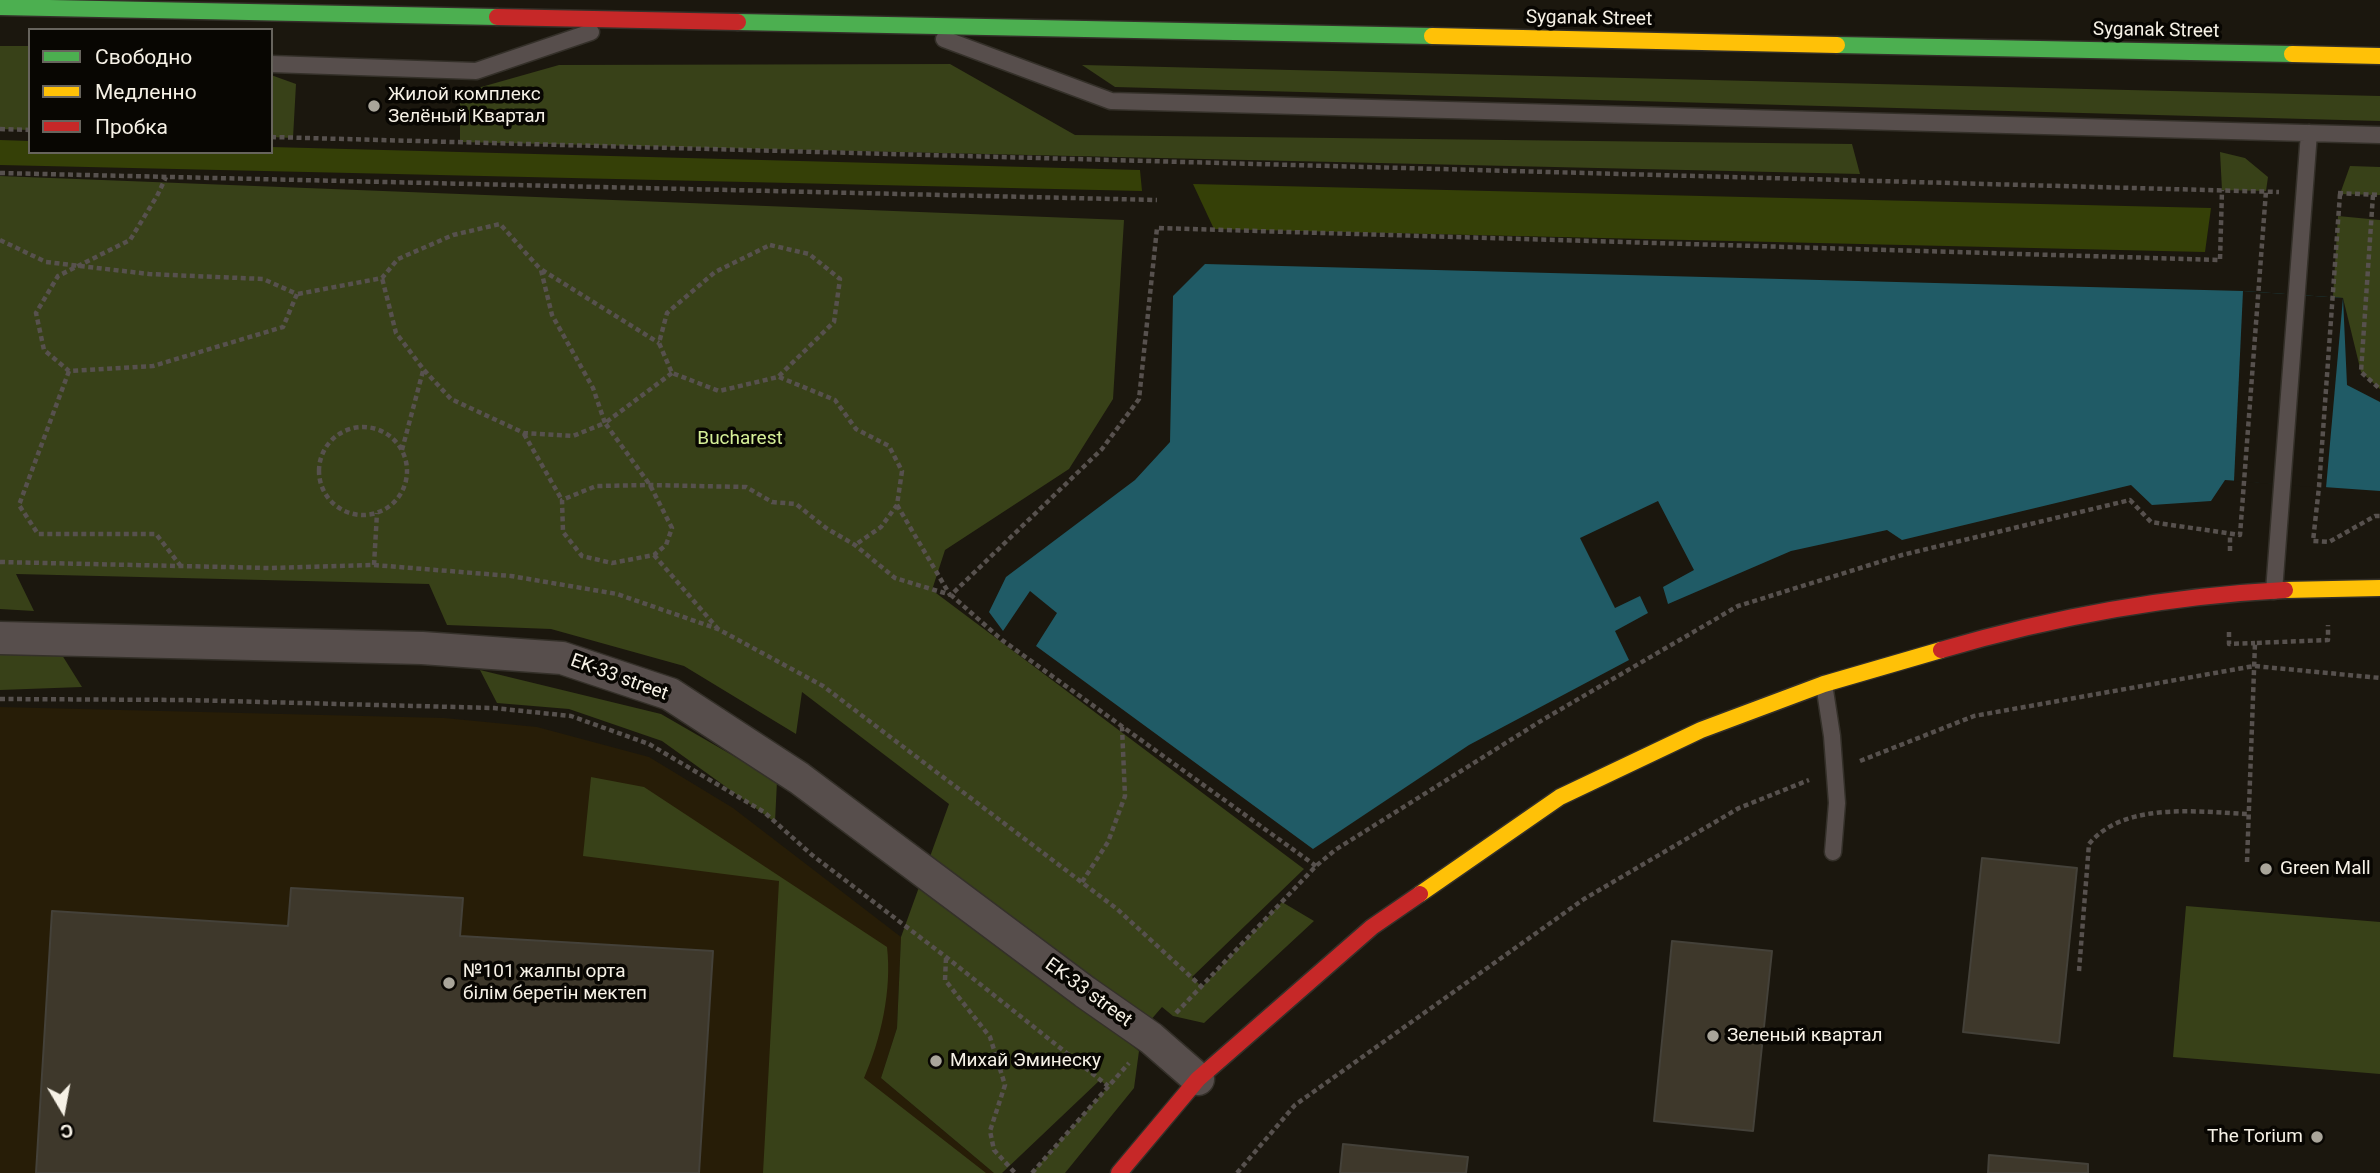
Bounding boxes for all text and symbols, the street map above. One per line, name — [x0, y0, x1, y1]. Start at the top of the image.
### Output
street label: Syganak Street — [1526, 6, 1652, 32]
street label: Syganak Street — [2093, 18, 2219, 44]
legend — [28, 28, 273, 154]
text: Свободно — [95, 45, 192, 69]
text: Медленно — [95, 80, 197, 104]
place label: Жилой комплекс Зелёный Квартал — [388, 84, 545, 128]
marker: Жилой комплекс Зелёный Квартал — [366, 98, 382, 114]
text: Пробка — [95, 115, 168, 139]
park label: Bucharest — [697, 428, 783, 450]
street label: EK-33 street — [567, 650, 671, 706]
place label: Green Mall — [2280, 858, 2371, 880]
marker: Green Mall — [2258, 861, 2274, 877]
street label: EK-33 street — [1040, 954, 1136, 1032]
place label: №101 жалпы орта білім беретін мектеп — [463, 961, 647, 1005]
marker: №101 жалпы орта білім беретін мектеп — [441, 975, 457, 991]
place label: Зеленый квартал — [1727, 1025, 1883, 1047]
marker: Зеленый квартал — [1705, 1028, 1721, 1044]
place label: Михай Эминеску — [950, 1050, 1101, 1072]
marker: Михай Эминеску — [928, 1053, 944, 1069]
north arrow — [28, 1075, 98, 1145]
text: С — [59, 1119, 75, 1144]
place label: The Torium — [2207, 1126, 2303, 1148]
marker: The Torium — [2309, 1129, 2325, 1145]

